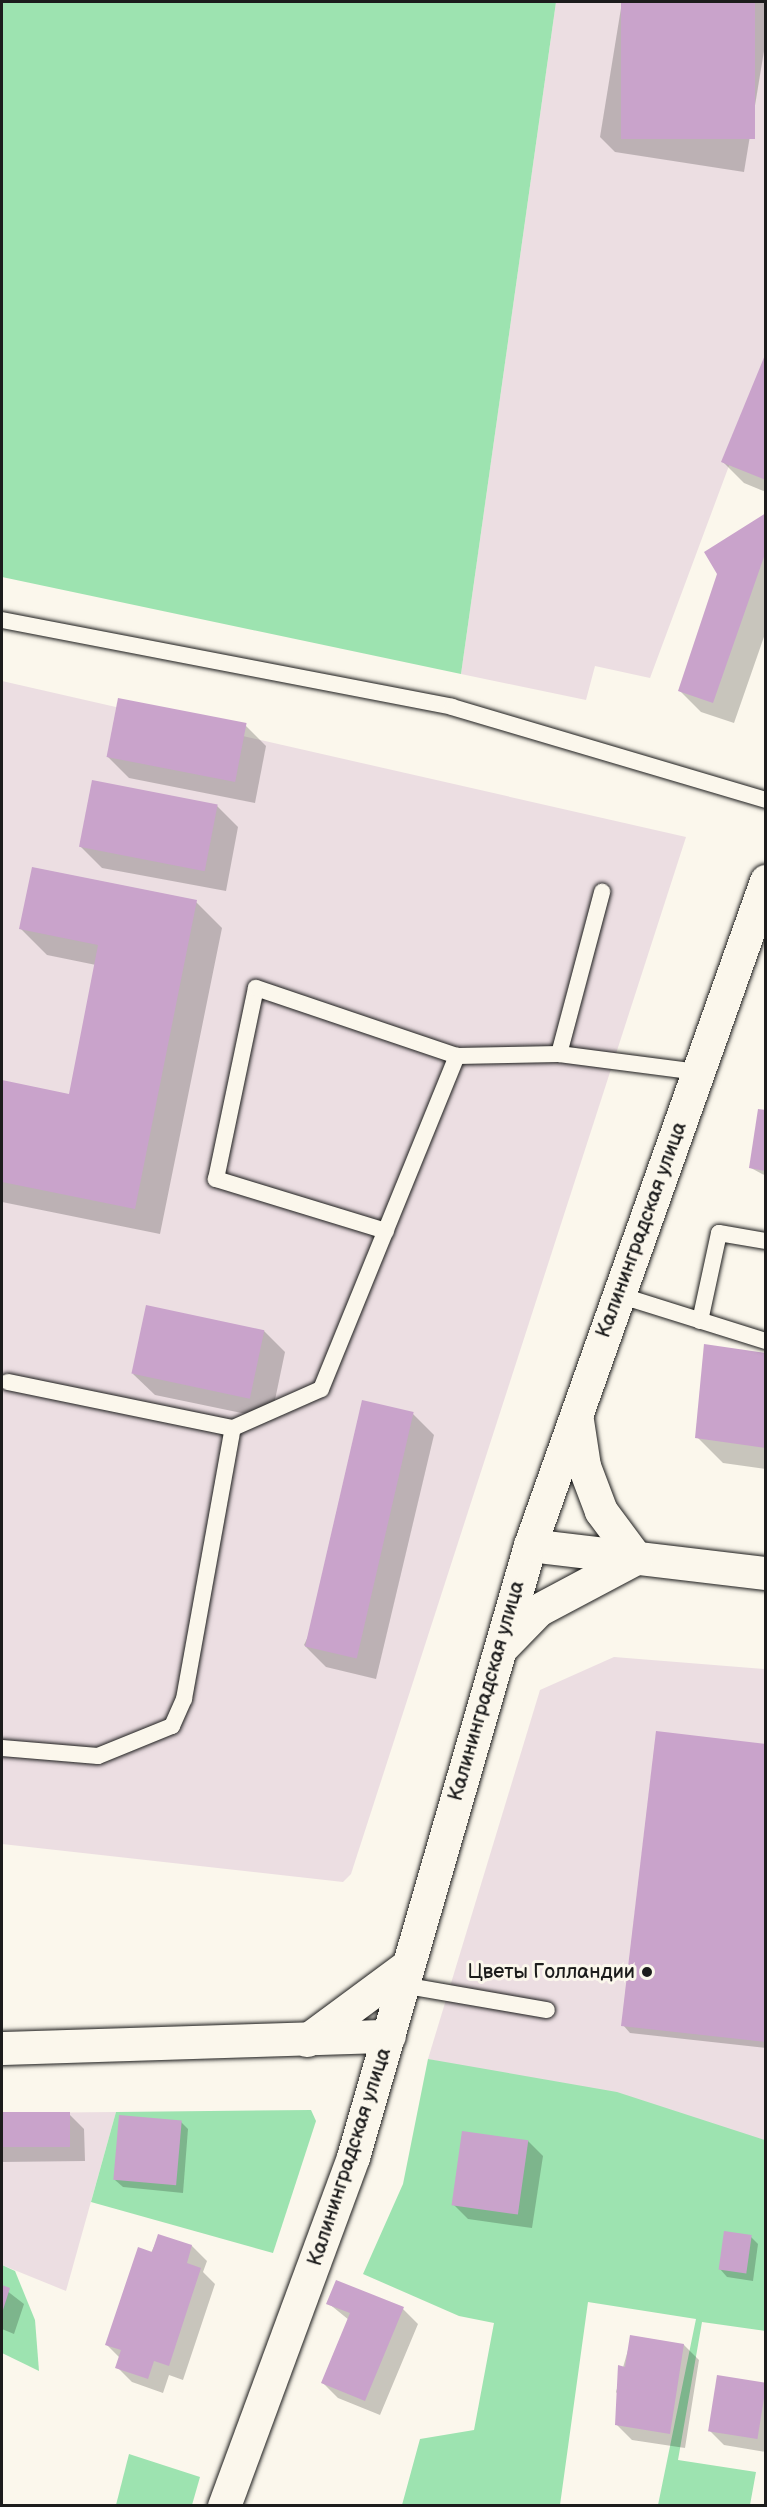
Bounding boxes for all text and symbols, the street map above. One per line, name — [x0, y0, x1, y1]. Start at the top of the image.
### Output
street label: Калининградская улица — [592, 1119, 692, 1341]
street label: Калининградская улица — [444, 1578, 530, 1804]
place label: Цветы Голландии — [467, 1960, 635, 1984]
marker: Цветы Голландии — [640, 1965, 654, 1979]
street label: Калининградская улица — [303, 2045, 397, 2269]

